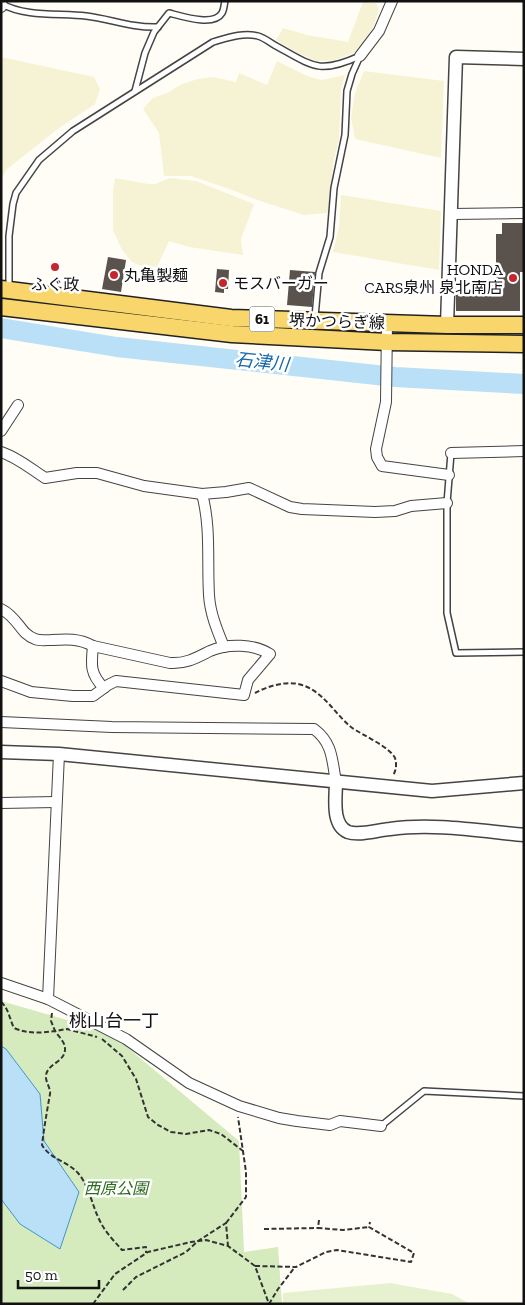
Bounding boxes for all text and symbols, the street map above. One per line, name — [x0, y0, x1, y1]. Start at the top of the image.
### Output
place label: HONDA CARS泉州 泉北南店 — [364, 260, 504, 297]
marker: ふぐ政 — [49, 261, 61, 273]
place label: 丸亀製麺 — [124, 266, 188, 285]
marker: 丸亀製麺 — [108, 269, 120, 281]
marker: HONDA CARS泉州 泉北南店 — [507, 272, 519, 284]
place label: モスバーガー — [233, 274, 329, 293]
place label: ふぐ政 — [31, 275, 79, 294]
marker: モスバーガー — [217, 277, 229, 289]
road number: 61 — [250, 306, 274, 332]
street label: 堺かつらぎ線 — [289, 310, 385, 333]
water label: 石津川 — [234, 348, 292, 376]
district label: 桃山台一丁 — [69, 1010, 159, 1032]
park label: 西原公園 — [84, 1179, 150, 1198]
scale bar — [18, 1258, 99, 1290]
text: 50 m — [25, 1266, 58, 1284]

